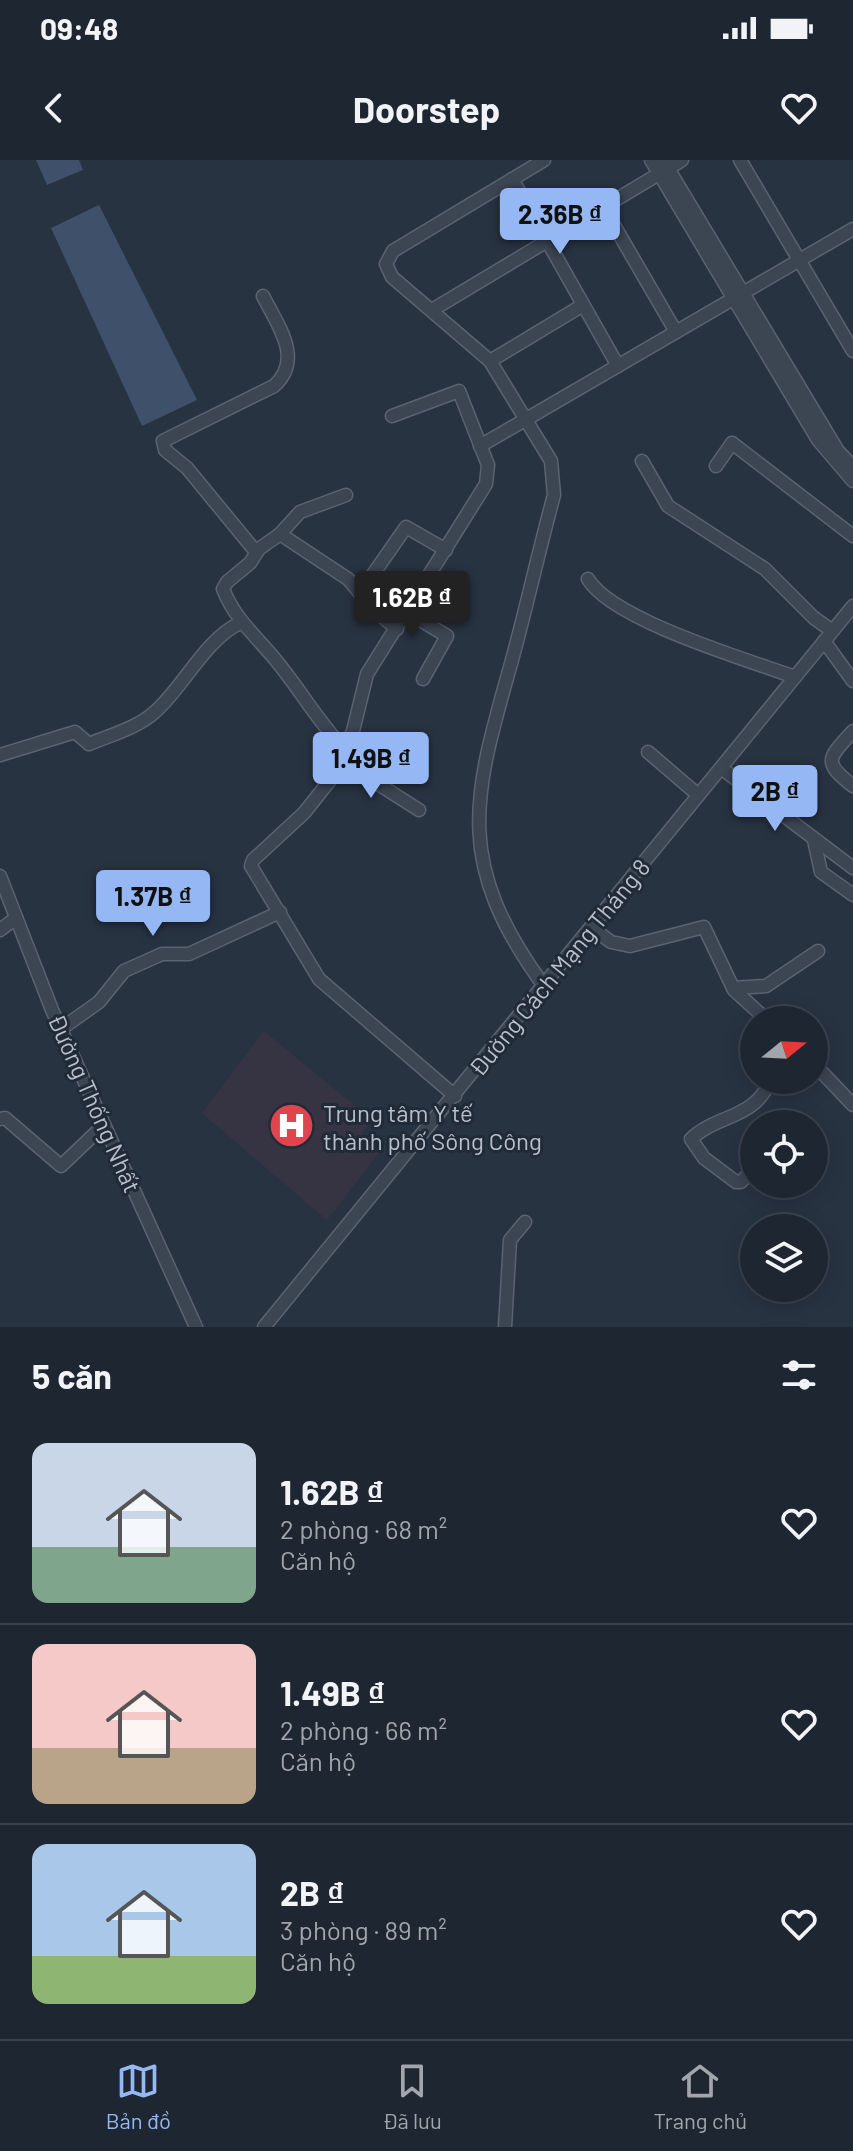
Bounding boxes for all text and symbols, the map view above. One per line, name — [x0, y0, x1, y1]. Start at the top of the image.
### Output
text: 09:48 — [40, 10, 118, 46]
icon: back — [32, 86, 76, 130]
icon: heart — [777, 86, 821, 130]
text: Doorstep — [353, 87, 500, 130]
pin: 2.36B ₫ — [486, 188, 634, 256]
text: 2.36B ₫ — [518, 198, 602, 229]
pin: 1.62B ₫ — [338, 571, 486, 639]
text: 1.62B ₫ — [372, 581, 452, 612]
pin: 1.49B ₫ — [297, 732, 445, 800]
text: 1.49B ₫ — [331, 742, 411, 773]
pin: 2B ₫ — [728, 765, 822, 833]
text: 2B ₫ — [750, 775, 800, 806]
street label: Đường Cách Mạng Tháng 8 — [462, 853, 656, 1081]
pin: 1.37B ₫ — [79, 870, 227, 938]
text: 1.37B ₫ — [114, 880, 192, 911]
north arrow — [740, 1006, 828, 1094]
map controls — [740, 1006, 828, 1302]
street label: Đường Thống Nhất — [43, 1009, 147, 1197]
place label: Trung tâm Y tế thành phố Sông Công — [323, 1098, 542, 1155]
hospital icon: Trung tâm Y tế thành phố Sông Công — [268, 1102, 316, 1150]
button: locate — [740, 1110, 828, 1198]
button: layers — [740, 1214, 828, 1302]
icon: filters — [777, 1353, 821, 1397]
text: 5 căn — [32, 1355, 112, 1396]
text: 1.62B ₫ — [280, 1471, 384, 1512]
icon: home — [96, 1475, 192, 1571]
icon: heart — [777, 1501, 821, 1545]
text: 2 phòng · 68 m² — [280, 1513, 447, 1544]
text: Căn hộ — [280, 1544, 356, 1575]
text: 1.49B ₫ — [280, 1672, 385, 1713]
icon: home — [96, 1676, 192, 1772]
icon: heart — [777, 1702, 821, 1746]
text: 2 phòng · 66 m² — [280, 1714, 447, 1745]
text: Căn hộ — [280, 1745, 356, 1776]
text: 2B ₫ — [280, 1872, 344, 1913]
icon: home — [96, 1876, 192, 1972]
icon: heart — [777, 1902, 821, 1946]
text: 3 phòng · 89 m² — [280, 1914, 447, 1945]
text: Căn hộ — [280, 1945, 356, 1976]
tab: Bản đồ — [106, 2059, 171, 2133]
tab: Đã lưu — [382, 2059, 442, 2133]
tab: Trang chủ — [653, 2059, 747, 2133]

